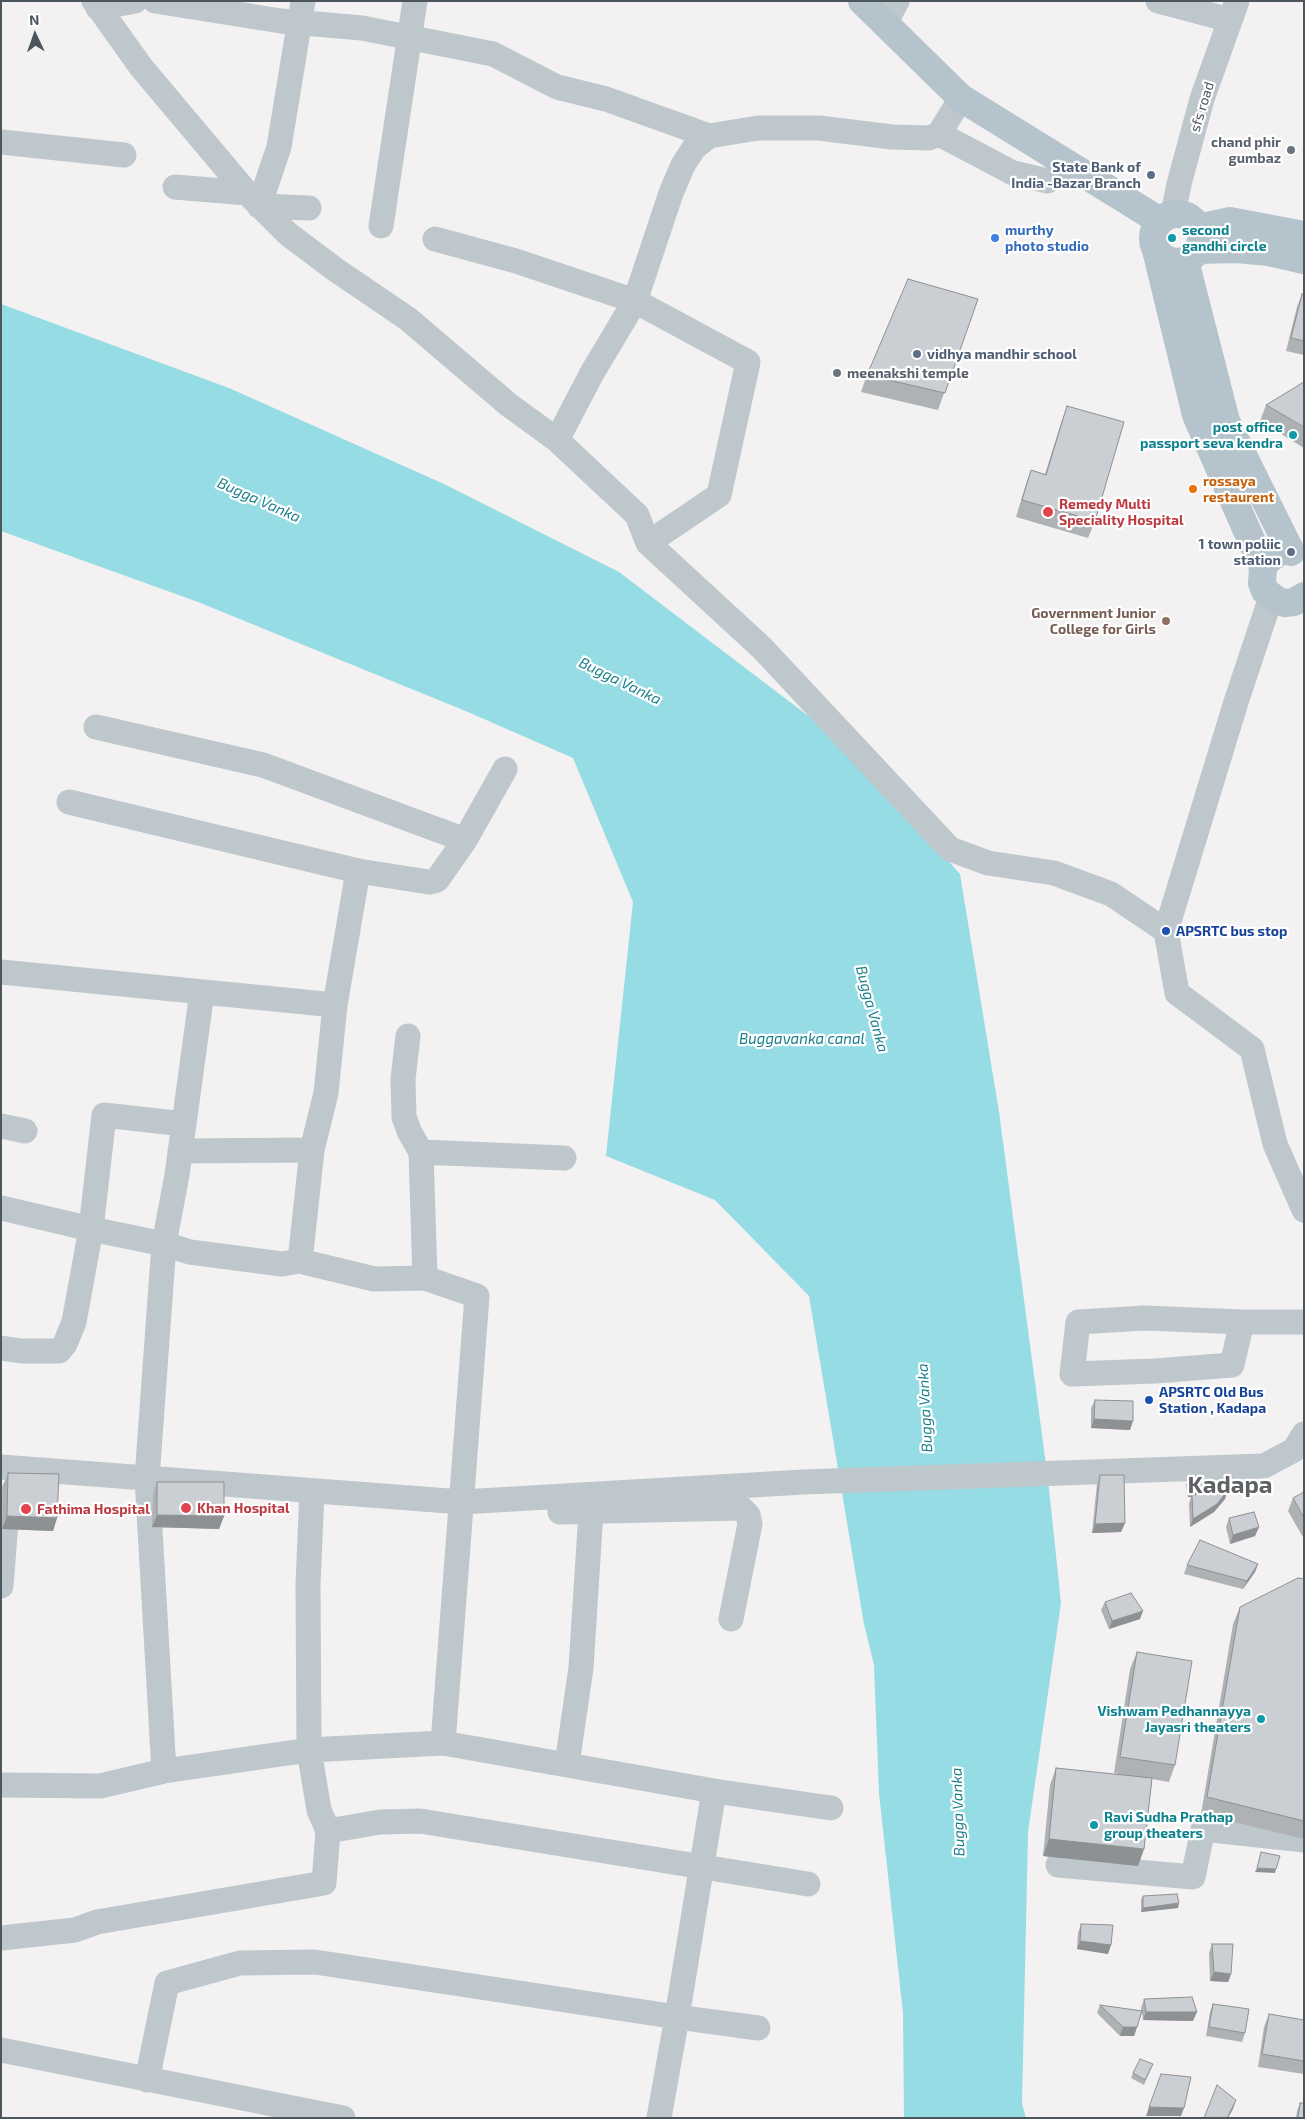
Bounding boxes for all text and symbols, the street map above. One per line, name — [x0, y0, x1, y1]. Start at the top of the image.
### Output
north arrow — [10, 10, 60, 60]
text: N — [29, 11, 40, 28]
street label: sfs road — [1186, 80, 1218, 134]
place label: chand phir gumbaz — [1211, 134, 1281, 166]
marker: chand phir gumbaz — [1285, 144, 1297, 156]
place label: State Bank of India -Bazar Branch — [1011, 159, 1141, 192]
marker: State Bank of India -Bazar Branch — [1145, 169, 1157, 181]
place label: murthy photo studio — [1005, 222, 1089, 254]
place label: second gandhi circle — [1182, 222, 1267, 254]
marker: murthy photo studio — [989, 232, 1001, 244]
marker: second gandhi circle — [1166, 232, 1178, 244]
place label: vidhya mandhir school — [927, 346, 1077, 362]
marker: vidhya mandhir school — [911, 348, 923, 360]
place label: meenakshi temple — [847, 365, 969, 381]
marker: meenakshi temple — [831, 367, 843, 379]
place label: post office passport seva kendra — [1140, 419, 1283, 452]
marker: post office passport seva kendra — [1287, 429, 1299, 441]
place label: rossaya restaurent — [1203, 473, 1274, 506]
water label: Bugga Vanka — [215, 474, 303, 526]
marker: rossaya restaurent — [1187, 483, 1199, 495]
place label: Remedy Multi Speciality Hospital — [1059, 496, 1184, 528]
marker: Remedy Multi Speciality Hospital — [1041, 505, 1055, 519]
place label: 1 town poliic station — [1199, 536, 1281, 568]
marker: 1 town poliic station — [1285, 546, 1297, 558]
place label: Government Junior College for Girls — [1031, 605, 1156, 638]
marker: Government Junior College for Girls — [1160, 615, 1172, 627]
water label: Bugga Vanka — [576, 653, 664, 709]
place label: APSRTC bus stop — [1176, 923, 1287, 939]
marker: APSRTC bus stop — [1160, 925, 1172, 937]
water label: Bugga Vanka — [852, 964, 892, 1054]
water label: Buggavanka canal — [739, 1030, 865, 1048]
water label: Bugga Vanka — [914, 1363, 936, 1453]
place label: APSRTC Old Bus Station , Kadapa — [1159, 1384, 1266, 1416]
marker: APSRTC Old Bus Station , Kadapa — [1143, 1394, 1155, 1406]
district label: Kadapa — [1188, 1471, 1272, 1499]
place label: Khan Hospital — [197, 1500, 290, 1516]
place label: Fathima Hospital — [37, 1501, 150, 1517]
marker: Khan Hospital — [179, 1501, 193, 1515]
marker: Fathima Hospital — [19, 1502, 33, 1516]
place label: Vishwam Pedhannayya Jayasri theaters — [1097, 1703, 1251, 1735]
marker: Vishwam Pedhannayya Jayasri theaters — [1255, 1713, 1267, 1725]
water label: Bugga Vanka — [947, 1767, 969, 1857]
place label: Ravi Sudha Prathap group theaters — [1104, 1809, 1233, 1841]
marker: Ravi Sudha Prathap group theaters — [1088, 1819, 1100, 1831]

